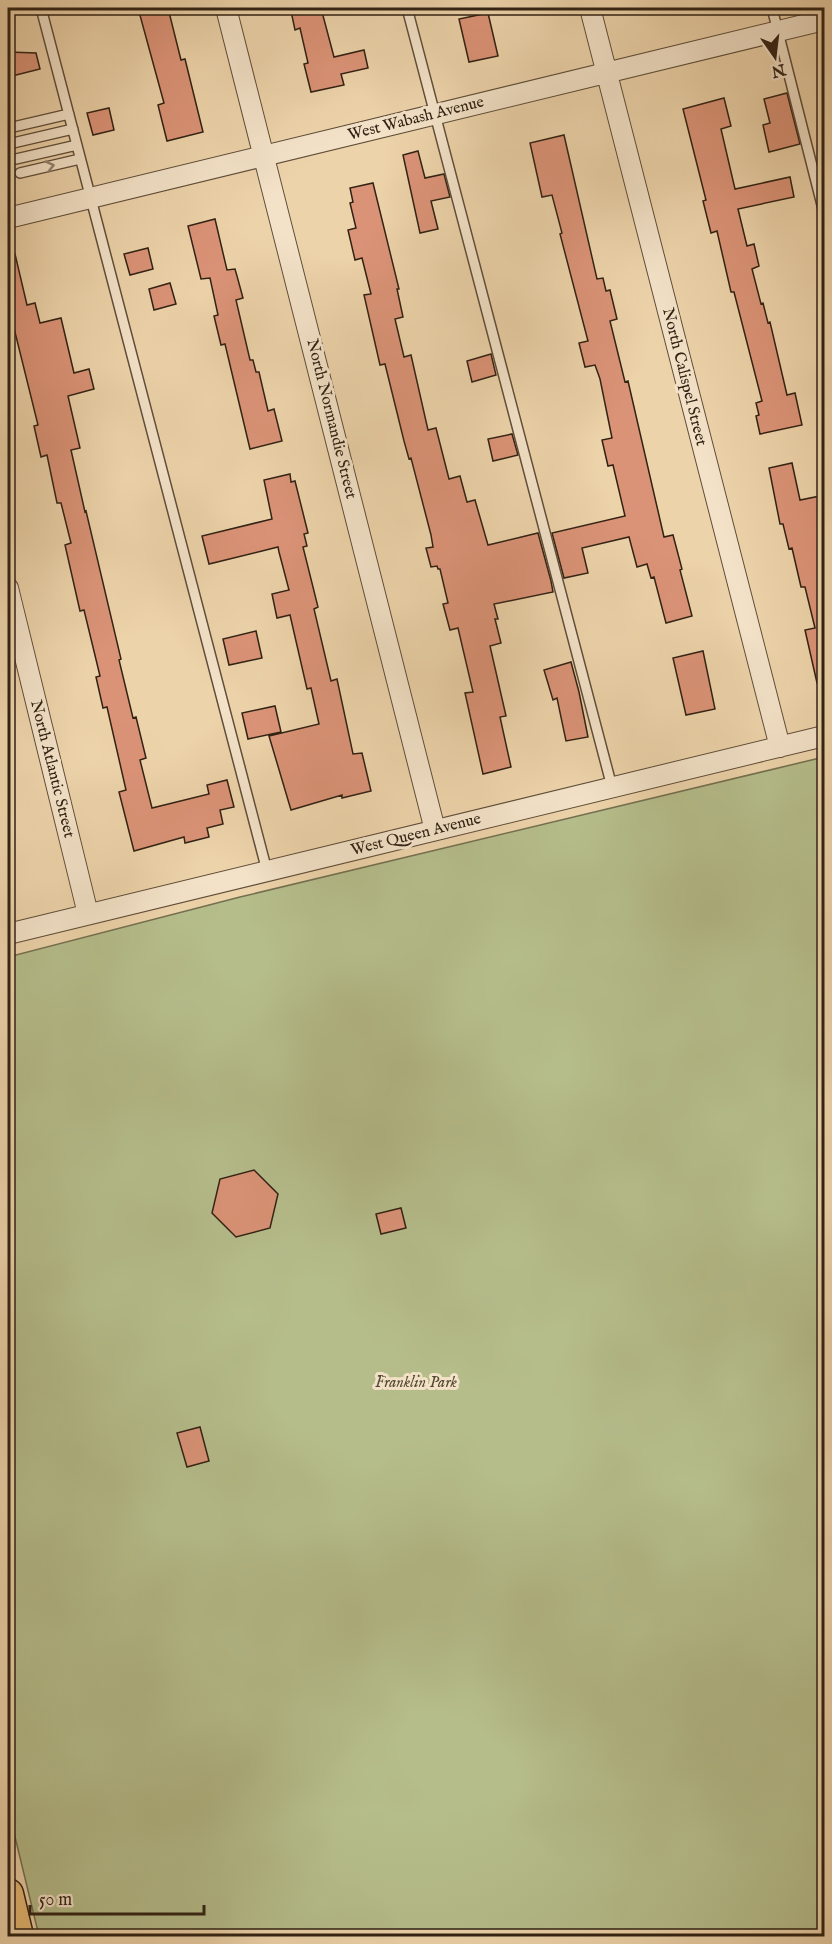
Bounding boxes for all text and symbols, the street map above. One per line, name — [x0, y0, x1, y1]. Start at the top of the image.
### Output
north arrow — [745, 27, 805, 87]
text: N — [769, 58, 788, 81]
street label: West Wabash Avenue — [346, 92, 486, 146]
one-way arrow — [45, 160, 55, 173]
street label: North Calispel Street — [657, 306, 711, 449]
street label: North Normandie Street — [301, 337, 361, 502]
street label: North Atlantic Street — [25, 698, 79, 840]
street label: West Queen Avenue — [349, 809, 483, 861]
park label: Franklin Park — [375, 1373, 458, 1393]
scale bar — [30, 1878, 204, 1916]
text: 50 m — [39, 1889, 72, 1912]

